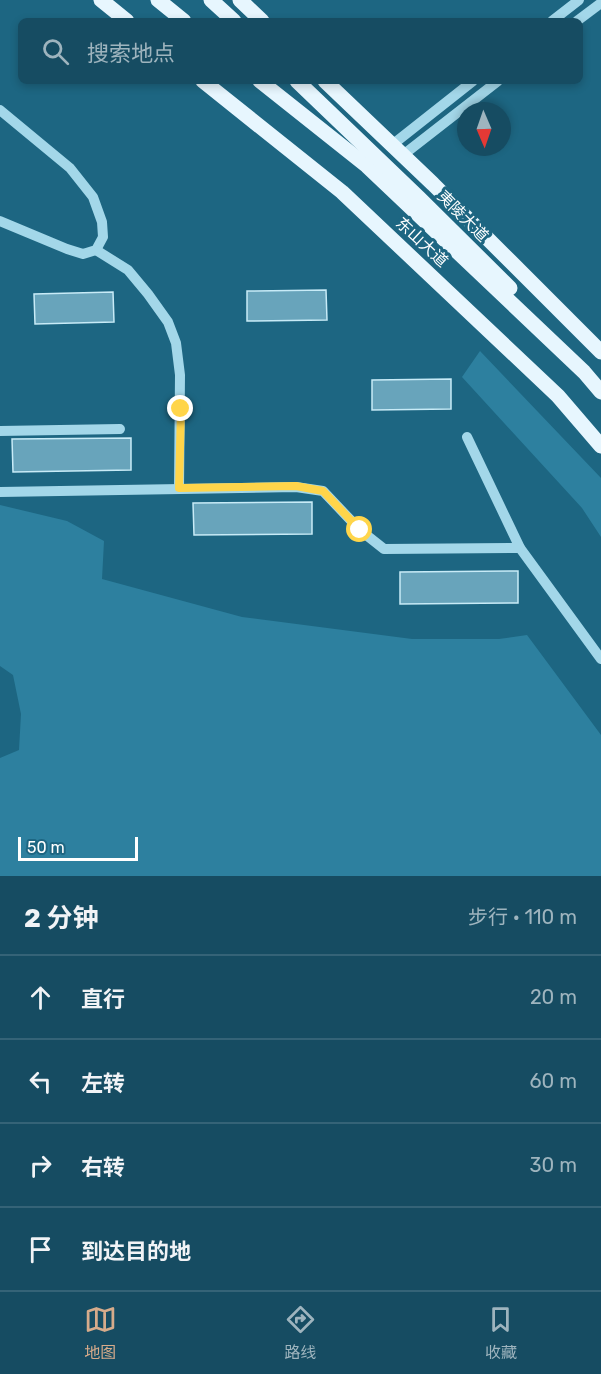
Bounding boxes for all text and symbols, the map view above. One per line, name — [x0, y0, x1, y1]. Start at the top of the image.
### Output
search box — [18, 18, 583, 84]
icon: search — [39, 35, 72, 68]
text: 搜索地点 — [87, 40, 175, 67]
north arrow — [457, 102, 511, 156]
street label: 夷陵大道 — [434, 187, 492, 245]
street label: 东山大道 — [392, 213, 452, 271]
route end — [167, 395, 193, 421]
route start — [346, 516, 372, 542]
scale bar — [18, 834, 138, 862]
text: 50 m — [27, 838, 65, 857]
text: 2 分钟 — [24, 903, 98, 934]
text: 步行 · 110 m — [468, 905, 577, 929]
icon: ahead — [24, 981, 57, 1014]
text: 20 m — [530, 985, 577, 1009]
text: 直行 — [81, 986, 125, 1013]
icon: left — [24, 1065, 57, 1098]
text: 60 m — [530, 1069, 577, 1093]
text: 左转 — [81, 1070, 125, 1097]
icon: right — [24, 1149, 57, 1182]
text: 30 m — [530, 1153, 577, 1177]
text: 右转 — [81, 1154, 125, 1181]
icon: arrive — [24, 1233, 57, 1266]
text: 到达目的地 — [81, 1238, 191, 1265]
tab: 地图 — [84, 1303, 117, 1363]
tab: 路线 — [284, 1303, 317, 1363]
tab: 收藏 — [484, 1303, 517, 1363]

